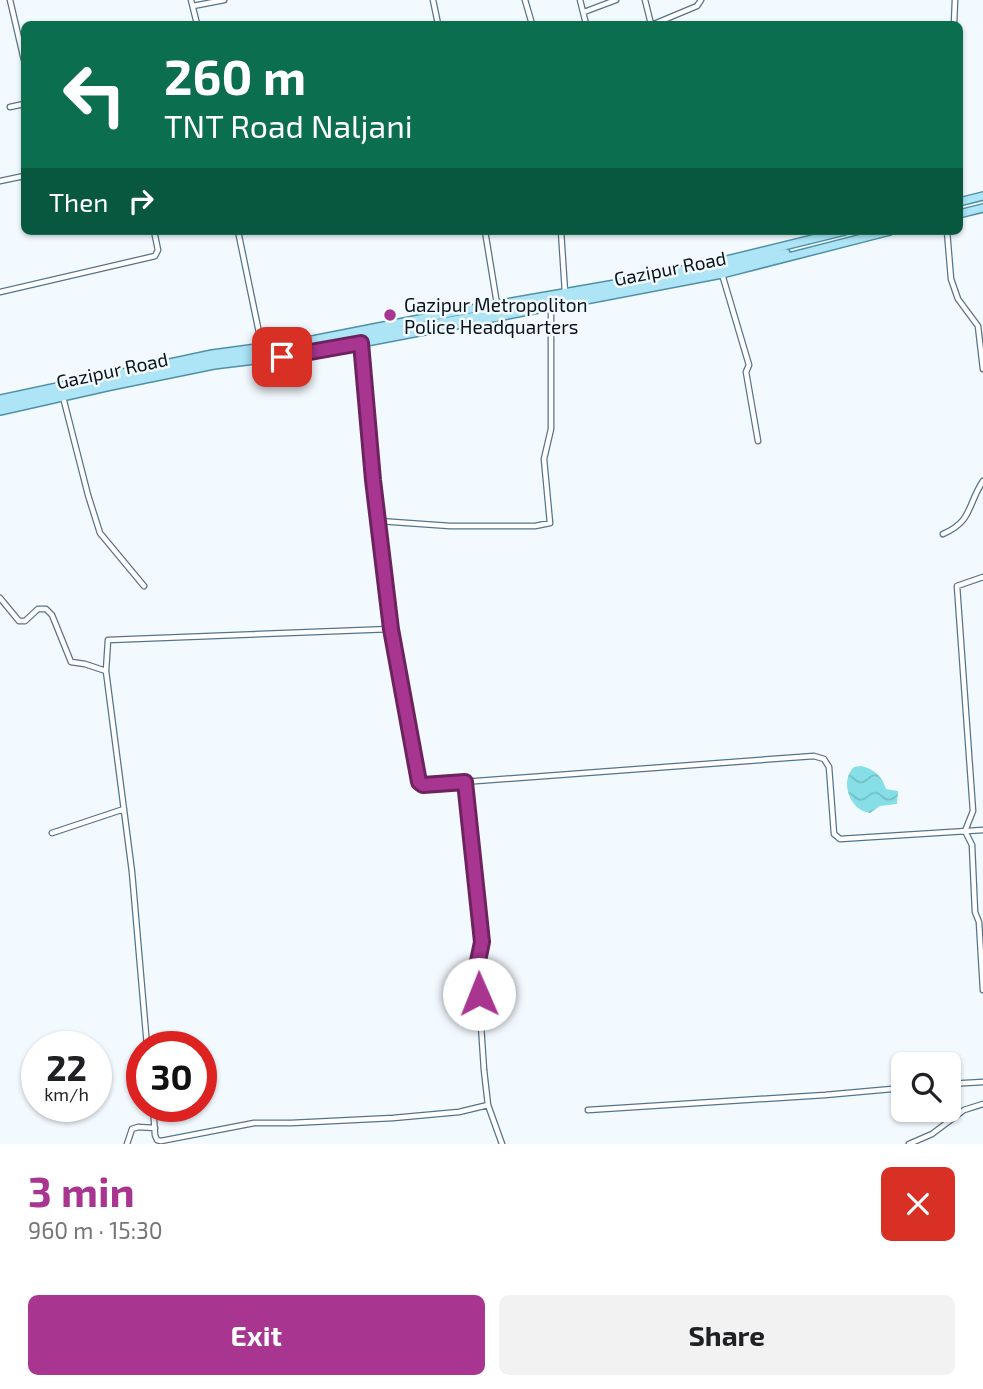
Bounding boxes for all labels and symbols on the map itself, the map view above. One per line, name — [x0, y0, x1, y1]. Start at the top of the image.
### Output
street label: Gazipur Road — [612, 246, 728, 290]
place label: Gazipur Metropoliton Police Headquarters — [404, 293, 588, 338]
marker: Gazipur Metropoliton Police Headquarters — [382, 307, 398, 323]
pin — [252, 327, 312, 387]
street label: Gazipur Road — [54, 347, 170, 393]
position arrow — [442, 957, 516, 1031]
speed limit sign: 30 — [126, 1031, 217, 1122]

